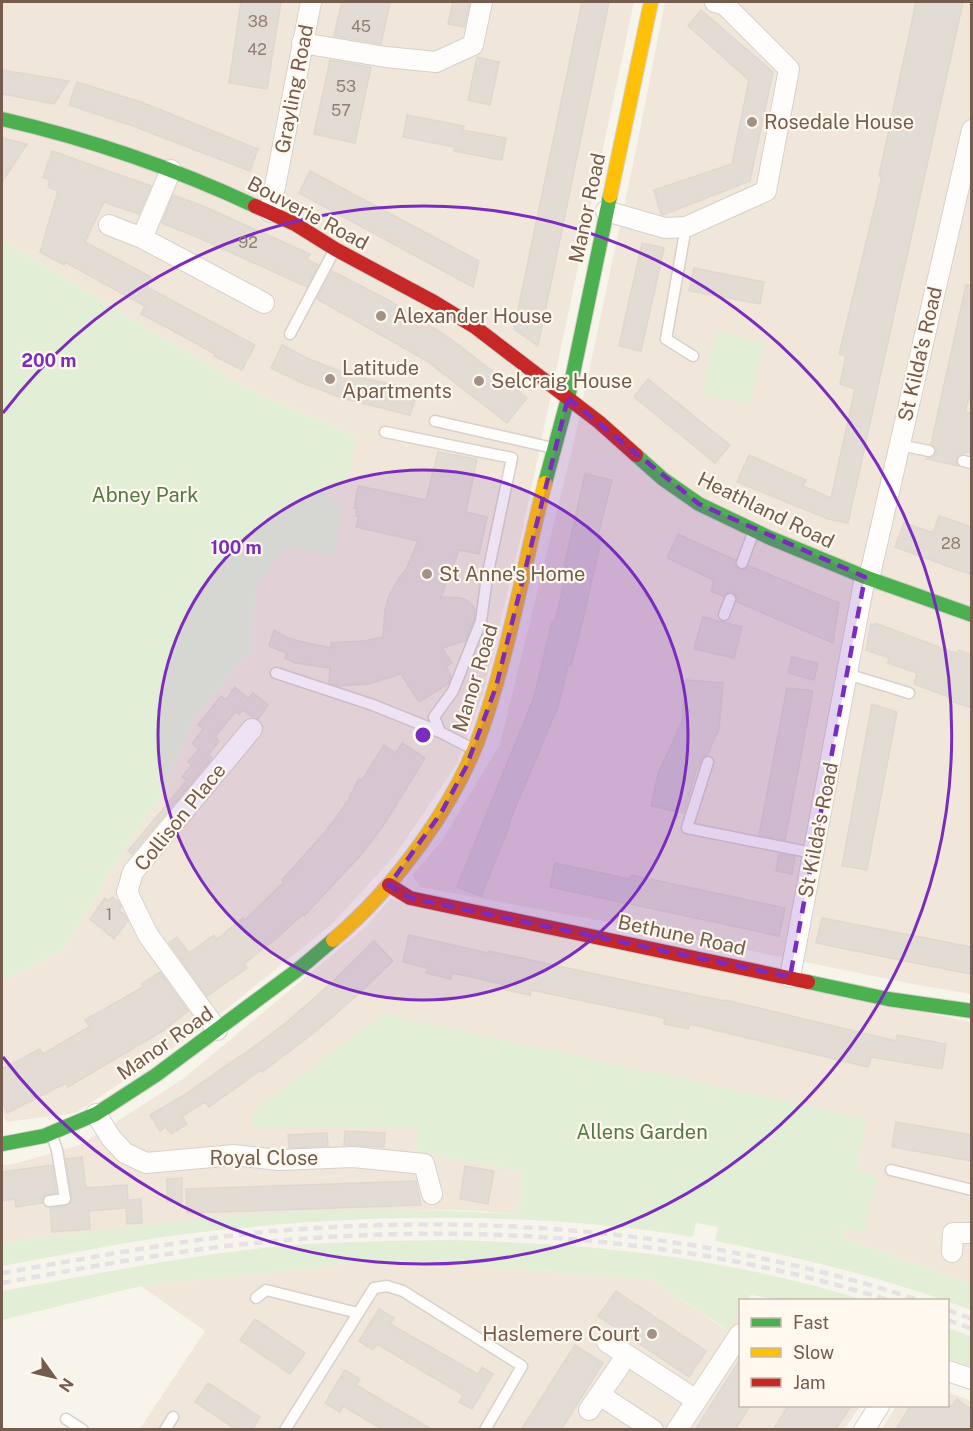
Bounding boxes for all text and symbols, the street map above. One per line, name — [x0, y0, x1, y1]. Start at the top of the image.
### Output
house number: 38 — [248, 12, 268, 31]
house number: 45 — [351, 17, 371, 36]
street label: Grayling Road — [270, 23, 318, 155]
house number: 42 — [247, 40, 267, 59]
house number: 53 — [336, 77, 356, 96]
house number: 57 — [331, 101, 351, 120]
place label: Rosedale House — [764, 110, 914, 134]
marker: Rosedale House — [745, 115, 759, 129]
street label: Manor Road — [564, 151, 610, 265]
street label: Bouverie Road — [243, 171, 373, 255]
house number: 92 — [238, 233, 258, 252]
street label: St Kilda's Road — [893, 284, 947, 424]
place label: Alexander House — [393, 304, 552, 328]
marker: Alexander House — [374, 309, 388, 323]
text: 200 m — [22, 350, 76, 371]
place label: Latitude Apartments — [342, 356, 452, 403]
place label: Selcraig House — [491, 369, 632, 393]
marker: Latitude Apartments — [323, 372, 337, 386]
marker: Selcraig House — [472, 374, 486, 388]
street label: Heathland Road — [694, 467, 838, 553]
park label: Abney Park — [91, 483, 199, 507]
house number: 28 — [941, 534, 961, 553]
text: 100 m — [210, 537, 262, 558]
place label: St Anne's Home — [439, 562, 585, 586]
marker: St Anne's Home — [420, 567, 434, 581]
street label: Manor Road — [447, 621, 503, 735]
centre of rings — [413, 725, 433, 745]
street label: Collison Place — [129, 758, 231, 876]
street label: St Kilda's Road — [793, 760, 843, 900]
house number: 1 — [106, 905, 112, 924]
street label: Bethune Road — [616, 910, 748, 960]
street label: Manor Road — [112, 1001, 218, 1085]
park label: Allens Garden — [576, 1120, 708, 1144]
street label: Royal Close — [210, 1146, 318, 1170]
legend — [739, 1299, 949, 1407]
text: Fast — [793, 1312, 829, 1333]
place label: Haslemere Court — [482, 1322, 640, 1346]
marker: Haslemere Court — [645, 1327, 659, 1341]
text: Slow — [793, 1342, 834, 1363]
north arrow — [24, 1347, 84, 1407]
text: Jam — [793, 1372, 826, 1393]
text: N — [55, 1375, 77, 1396]

